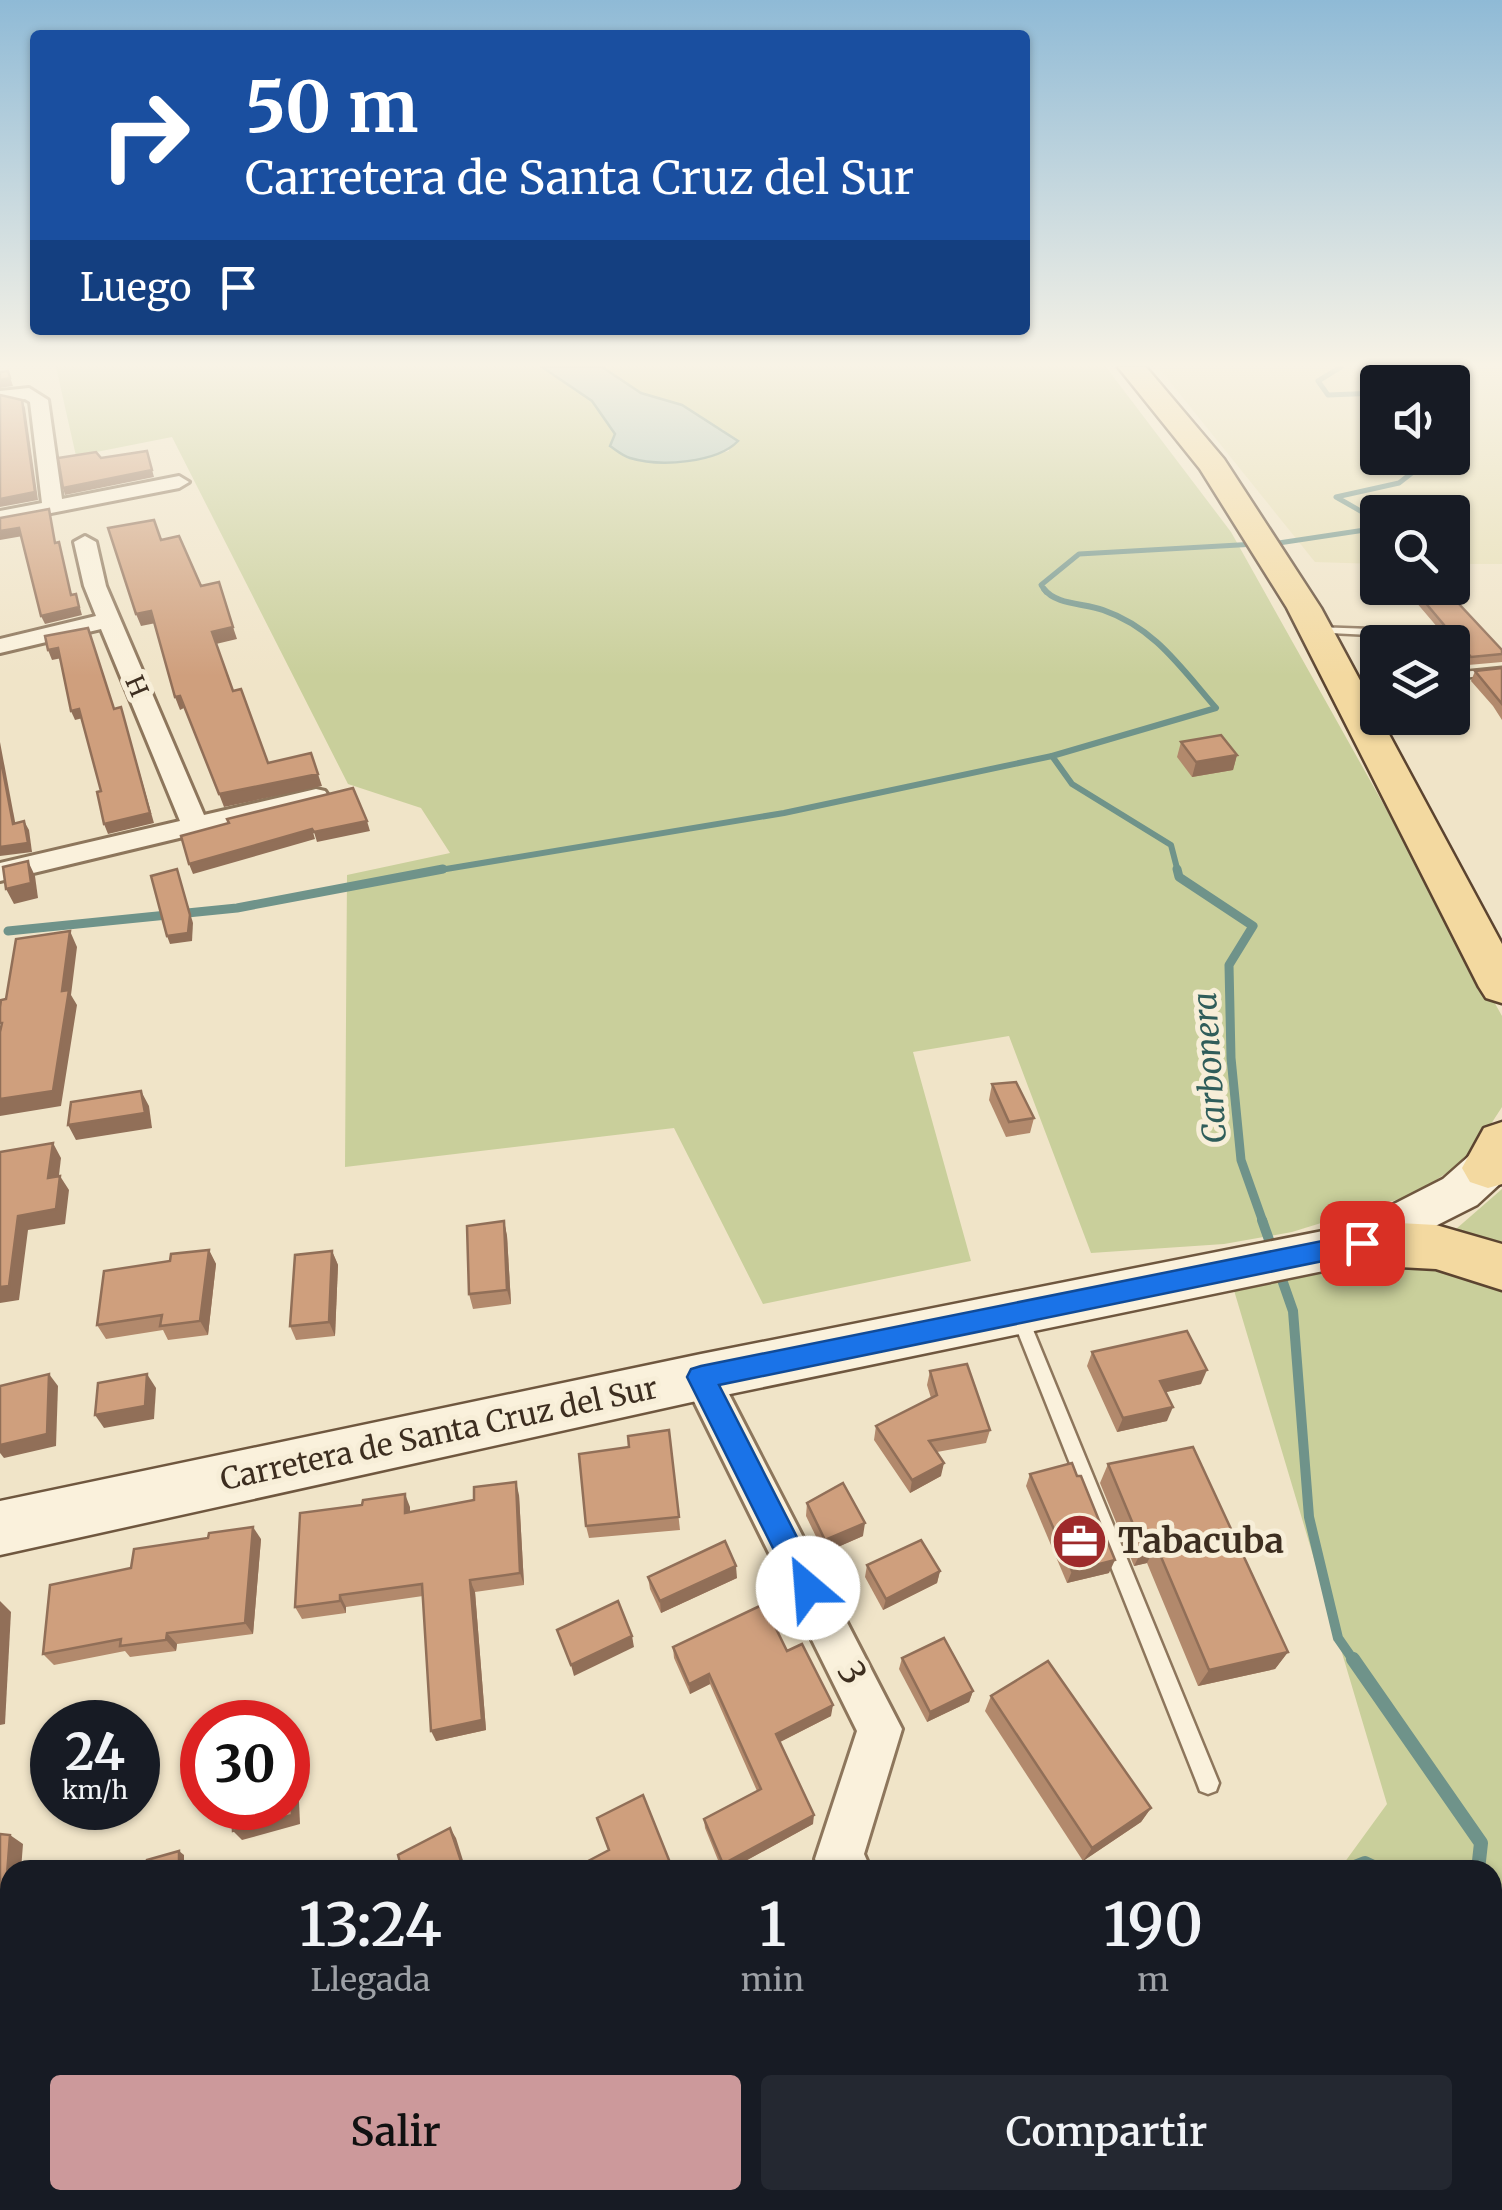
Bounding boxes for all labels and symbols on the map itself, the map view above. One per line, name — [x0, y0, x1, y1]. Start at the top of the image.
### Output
street label: H — [118, 670, 156, 702]
water label: Carbonera — [1185, 991, 1235, 1145]
pin — [1320, 1201, 1405, 1286]
street label: Carretera de Santa Cruz del Sur — [217, 1368, 661, 1498]
office icon: Tabacuba — [1049, 1511, 1109, 1571]
place label: Tabacuba — [1118, 1519, 1284, 1563]
position arrow — [756, 1536, 860, 1640]
street label: 3 — [828, 1654, 876, 1692]
speed limit sign: 30 — [180, 1700, 310, 1830]

